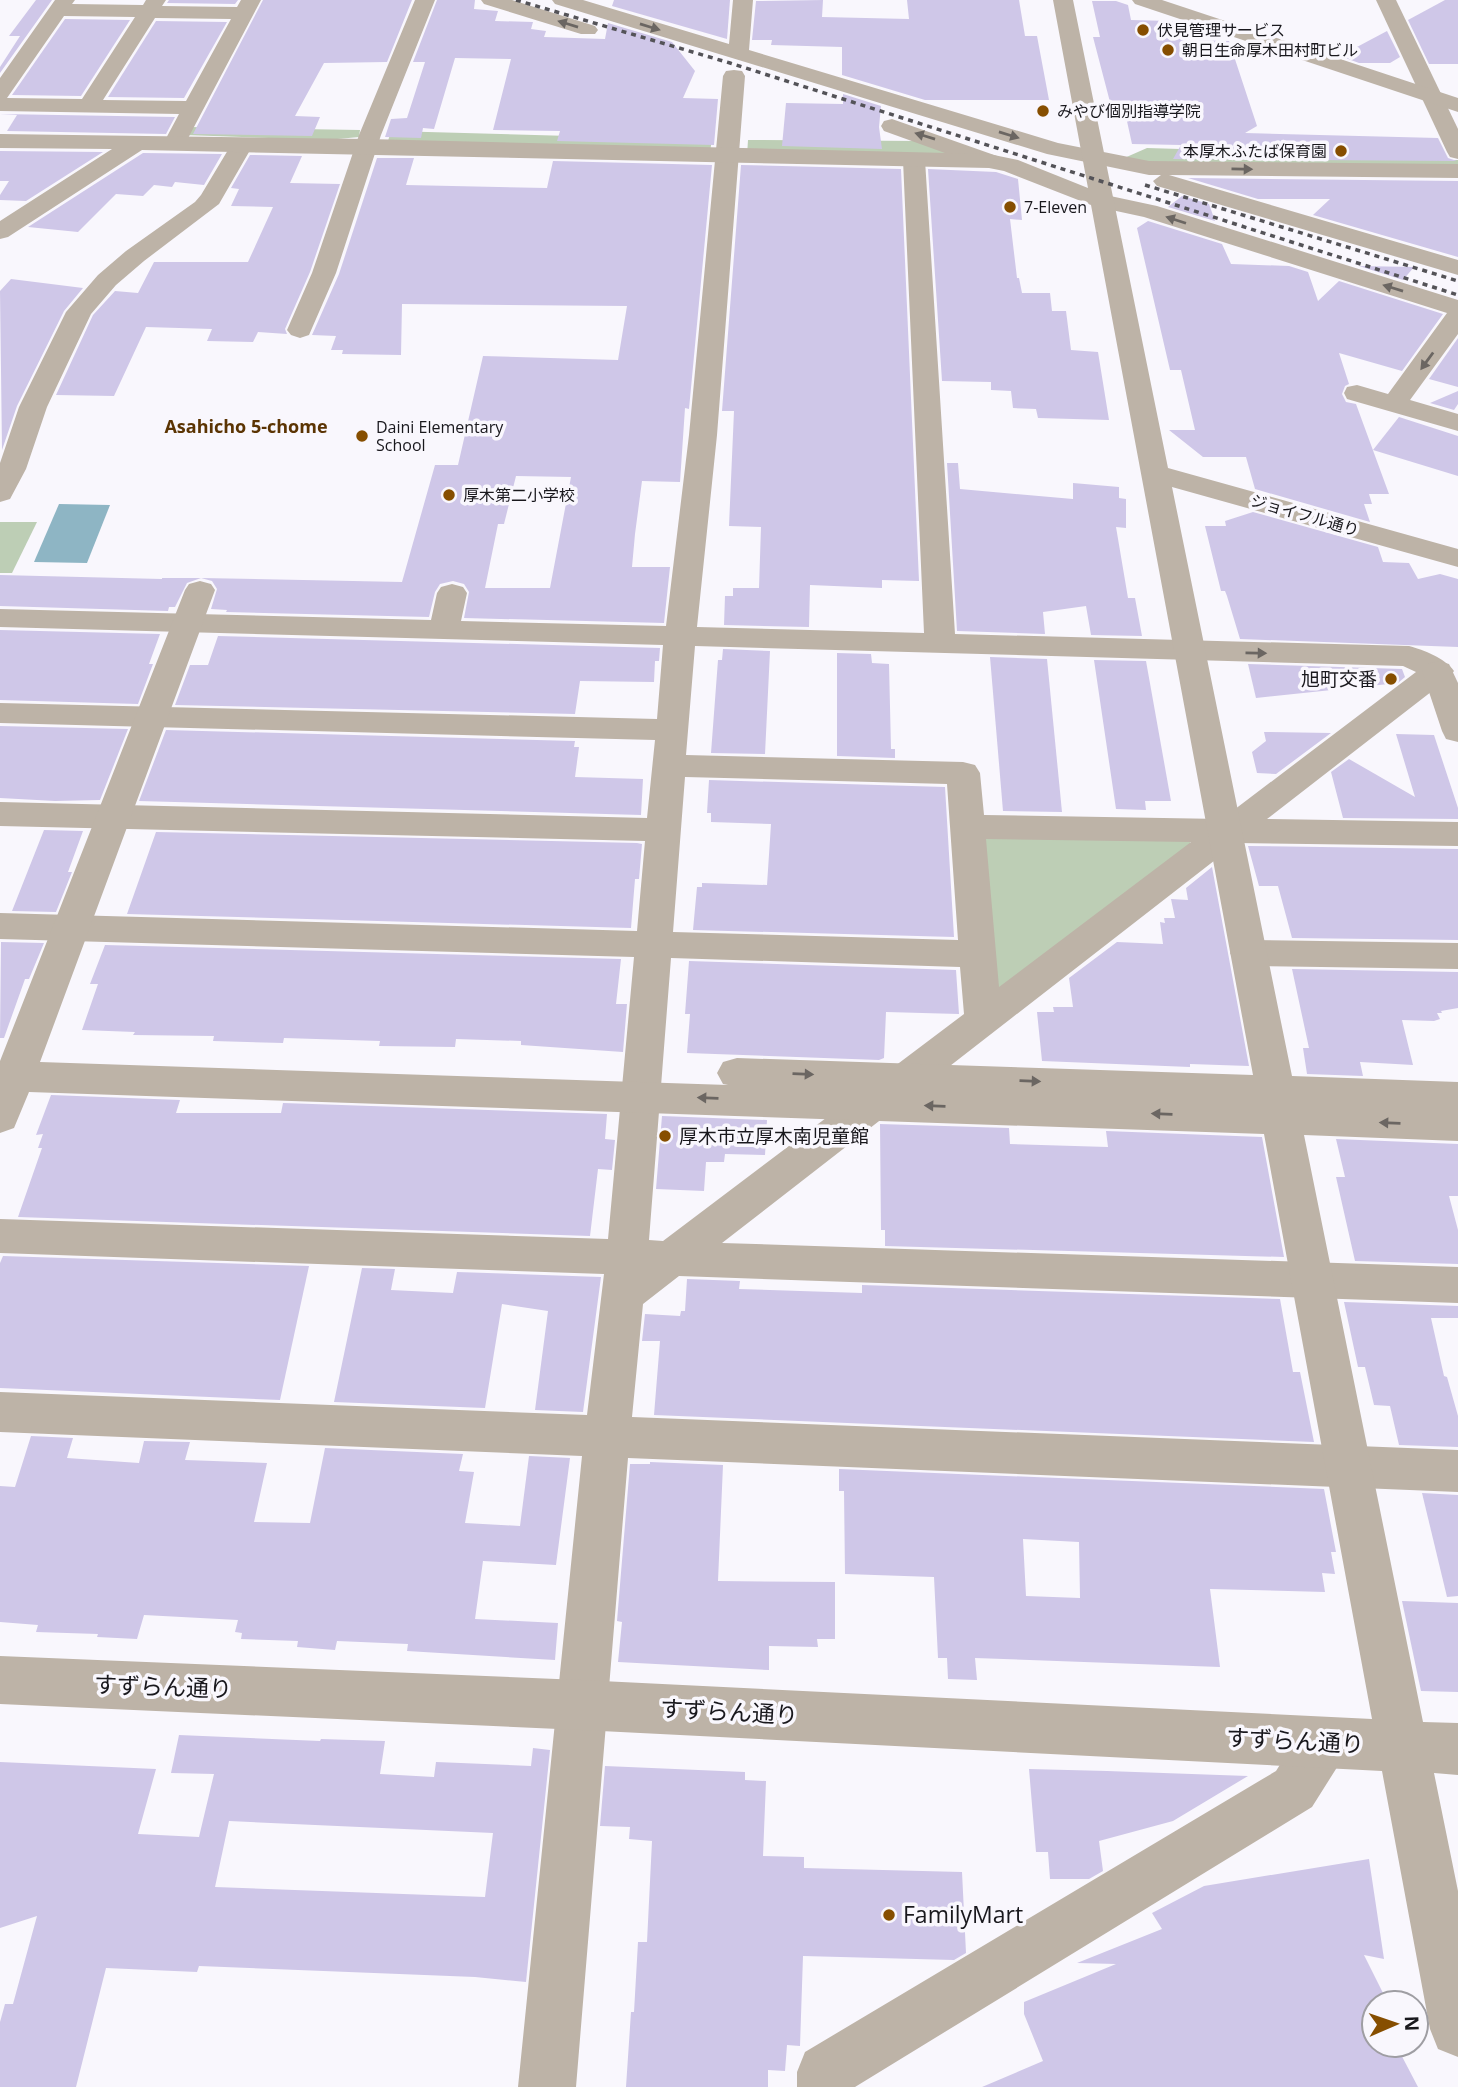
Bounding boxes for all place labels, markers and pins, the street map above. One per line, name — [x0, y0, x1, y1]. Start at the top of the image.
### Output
place label: 伏見管理サービス — [1157, 19, 1285, 41]
marker: 伏見管理サービス — [1135, 22, 1151, 38]
place label: 朝日生命厚木田村町ビル — [1182, 39, 1358, 61]
marker: 朝日生命厚木田村町ビル — [1160, 42, 1176, 58]
place label: みやび個別指導学院 — [1057, 100, 1201, 122]
marker: みやび個別指導学院 — [1035, 103, 1051, 119]
place label: 本厚木ふたば保育園 — [1183, 140, 1327, 162]
marker: 本厚木ふたば保育園 — [1333, 143, 1349, 159]
place label: 7-Eleven — [1024, 196, 1087, 218]
marker: 7-Eleven — [1002, 199, 1018, 215]
place label: Daini Elementary School — [376, 416, 504, 456]
marker: Daini Elementary School — [354, 428, 370, 444]
place label: 厚木第二小学校 — [463, 484, 575, 506]
marker: 厚木第二小学校 — [441, 487, 457, 503]
place label: 旭町交番 — [1301, 666, 1377, 692]
marker: 旭町交番 — [1383, 671, 1399, 687]
place label: 厚木市立厚木南児童館 — [679, 1123, 869, 1149]
marker: 厚木市立厚木南児童館 — [657, 1128, 673, 1144]
place label: FamilyMart — [903, 1898, 1023, 1930]
marker: FamilyMart — [881, 1907, 897, 1923]

